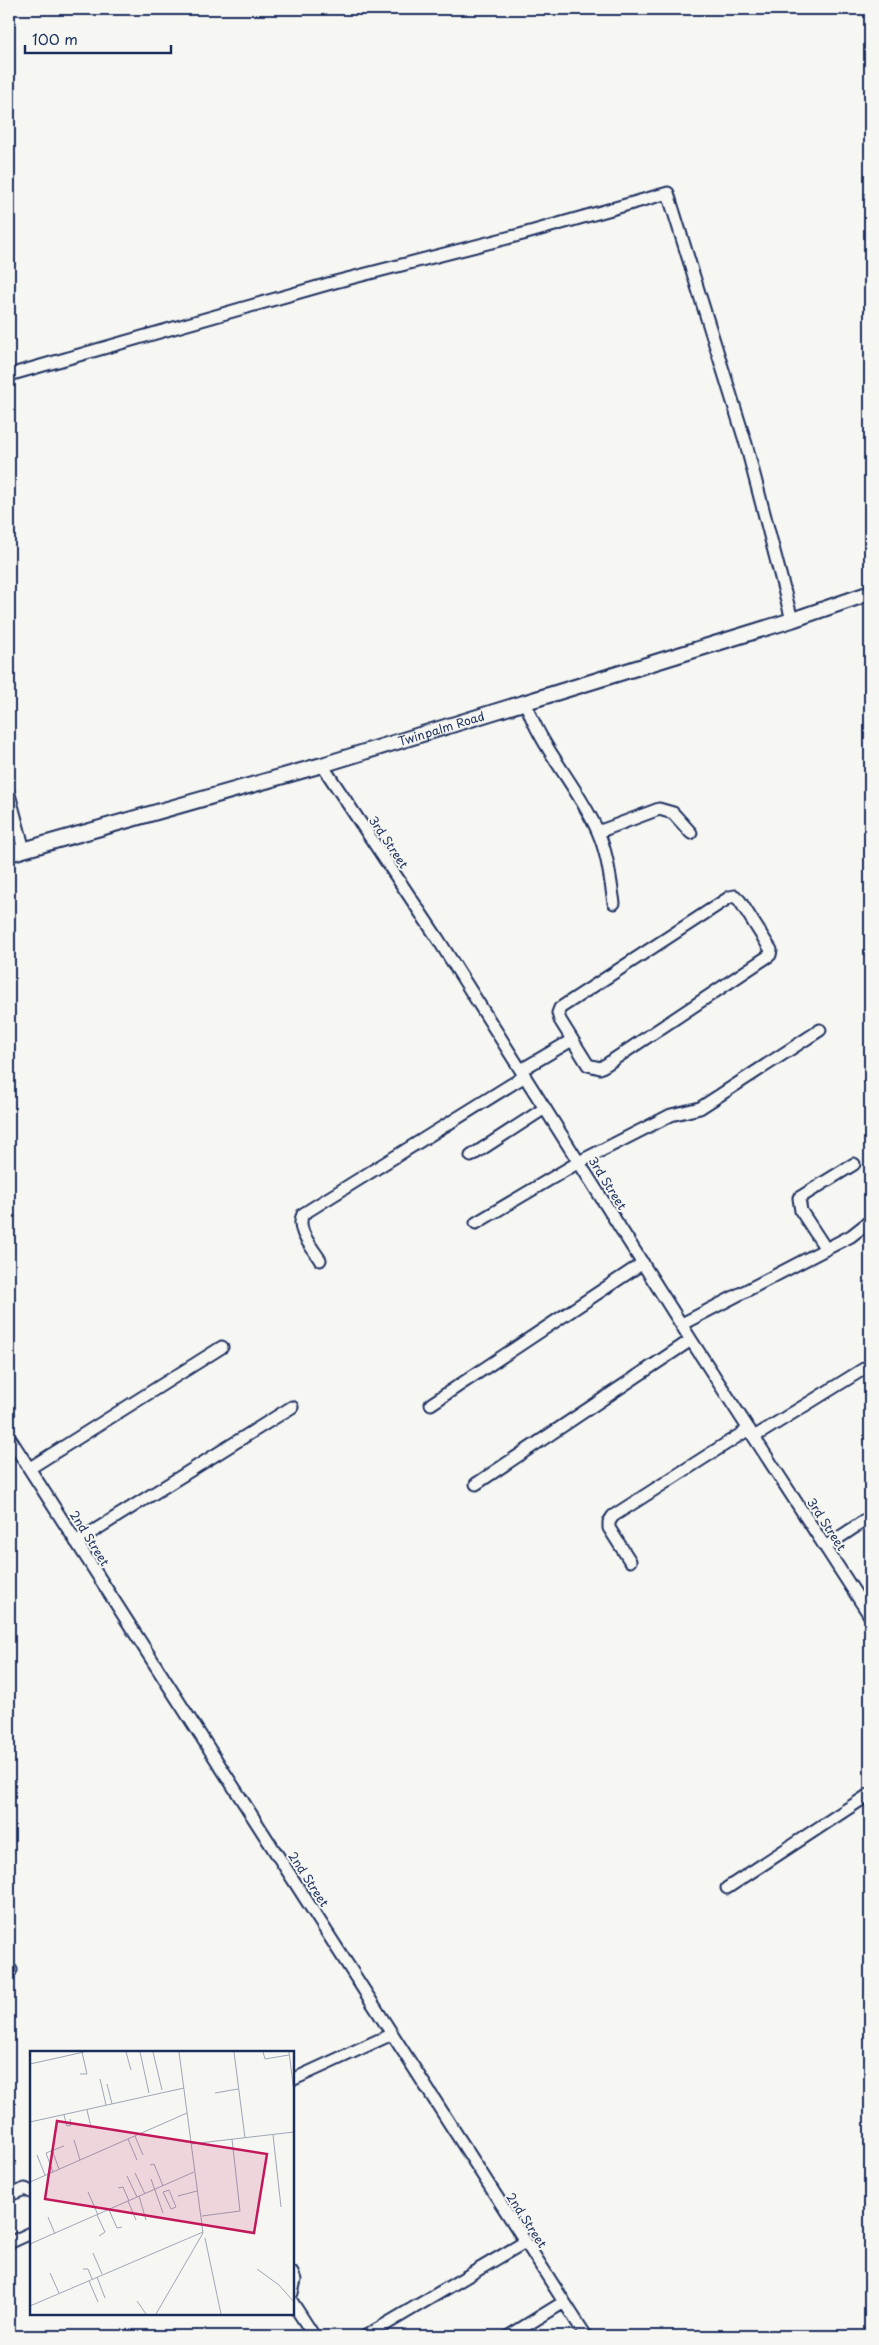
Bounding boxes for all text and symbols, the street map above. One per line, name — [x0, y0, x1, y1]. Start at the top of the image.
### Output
scale bar — [25, 22, 171, 54]
text: 100 m — [32, 27, 78, 50]
street label: Twinpalm Road — [396, 706, 487, 750]
street label: 3rd Street — [365, 812, 413, 872]
street label: 3rd Street — [585, 1153, 631, 1213]
street label: 3rd Street — [803, 1494, 851, 1554]
street label: 2nd Street — [66, 1507, 114, 1569]
street label: 2nd Street — [284, 1848, 334, 1910]
inset map — [30, 2051, 294, 2315]
street label: 2nd Street — [502, 2189, 552, 2251]

